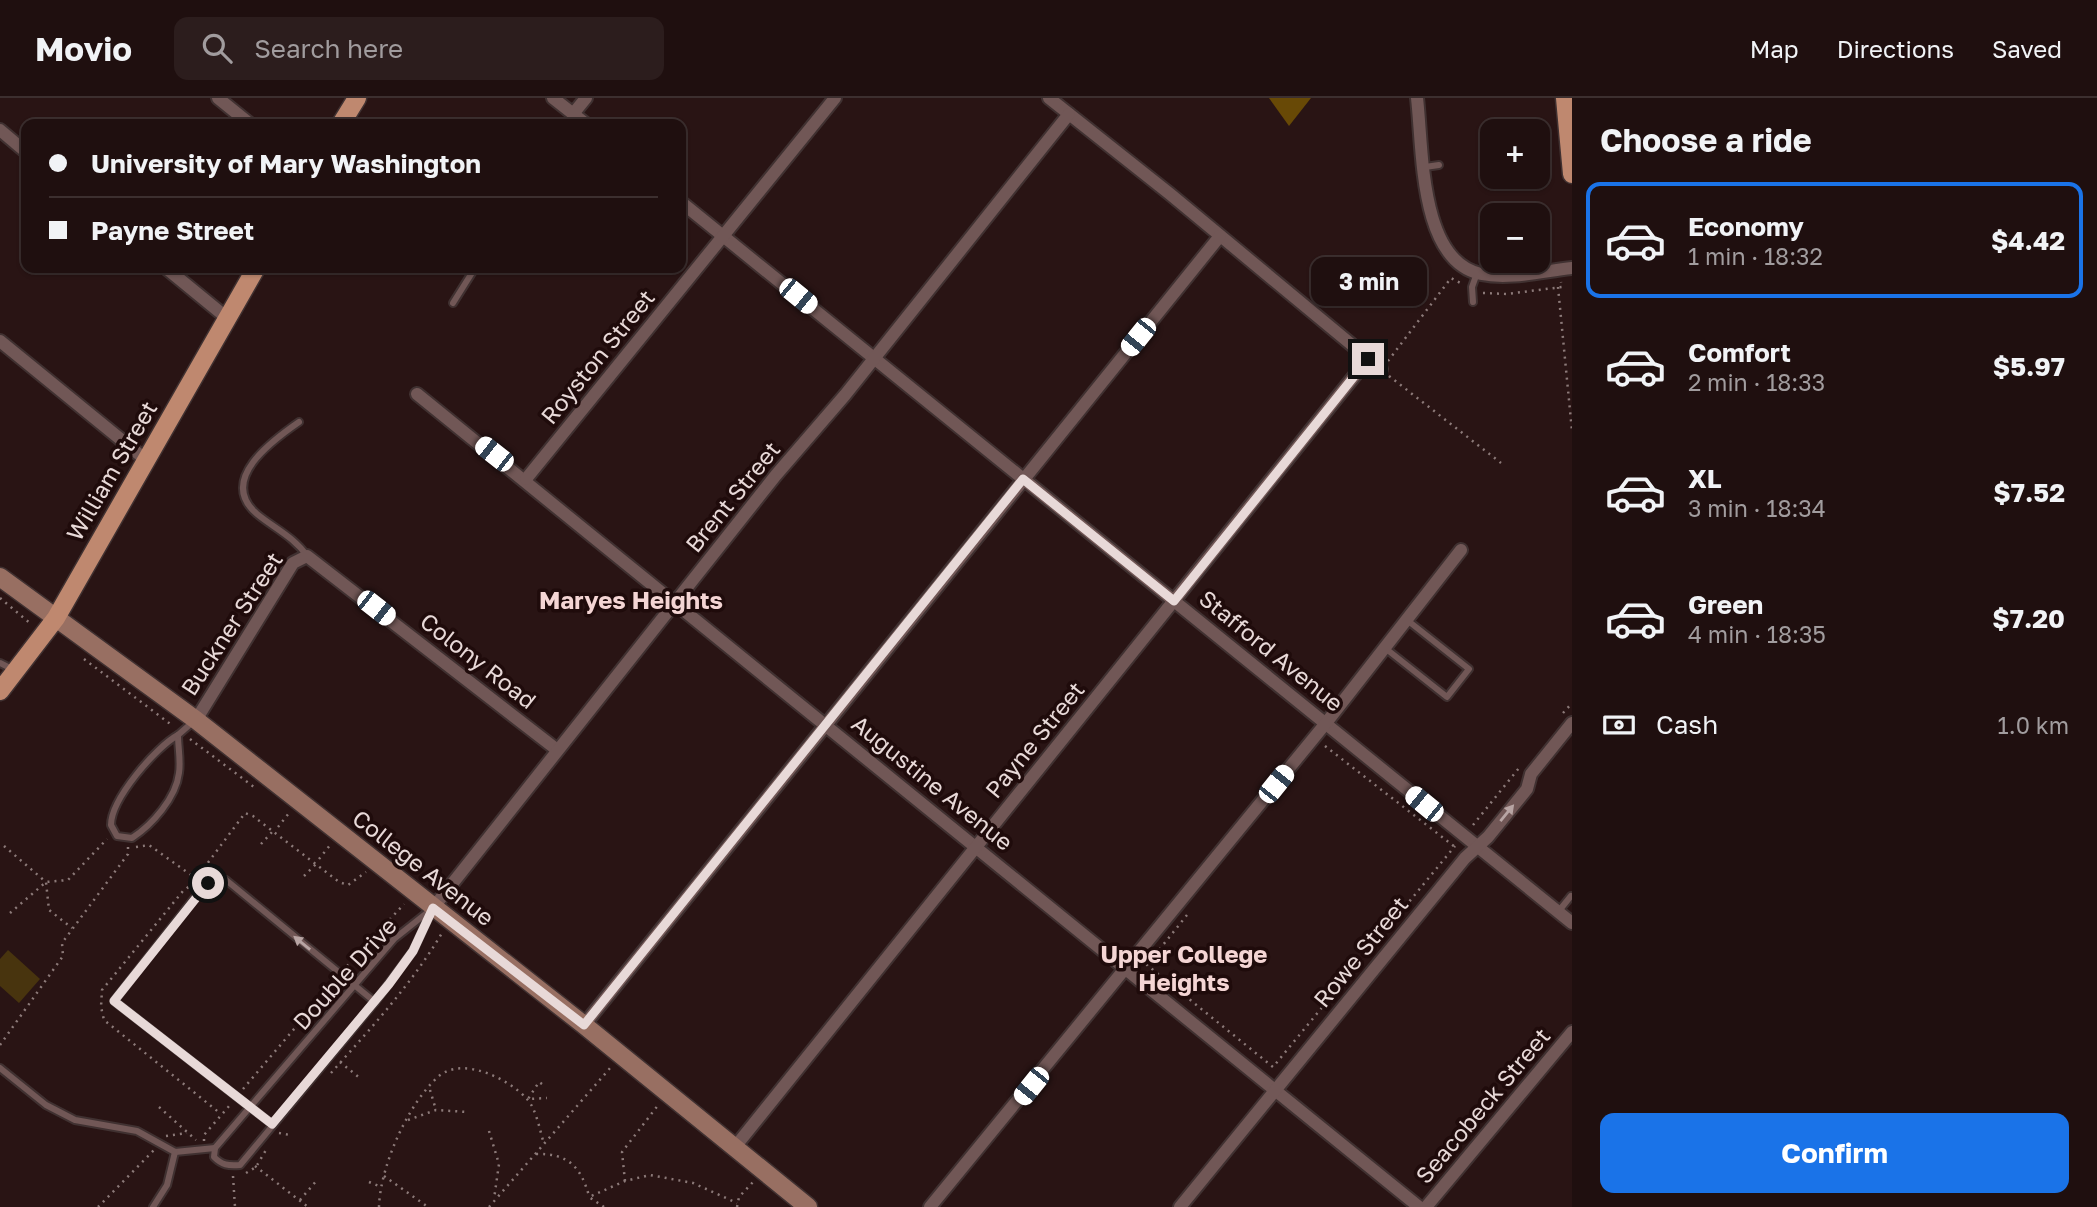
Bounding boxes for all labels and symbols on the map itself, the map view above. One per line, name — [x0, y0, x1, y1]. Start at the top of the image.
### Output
callout: 3 min — [1310, 258, 1426, 306]
car — [776, 275, 821, 317]
street label: Royston Street — [534, 284, 660, 429]
car — [1117, 314, 1160, 360]
route end — [1352, 343, 1384, 375]
street label: William Street — [60, 396, 162, 545]
car — [471, 433, 518, 475]
street label: Brent Street — [679, 435, 785, 557]
street label: Buckner Street — [174, 547, 288, 700]
street label: Stafford Avenue — [1194, 584, 1349, 717]
district label: Maryes Heights — [539, 585, 723, 614]
car — [353, 587, 400, 629]
street label: Colony Road — [415, 606, 542, 714]
street label: Payne Street — [979, 676, 1090, 803]
street label: Augustine Avenue — [847, 709, 1019, 856]
car — [1255, 761, 1298, 807]
car — [1402, 783, 1447, 825]
street label: College Avenue — [347, 803, 500, 931]
one-way arrow — [1500, 804, 1515, 822]
route start — [192, 867, 224, 899]
street label: Rowe Street — [1307, 890, 1413, 1012]
street label: Double Drive — [287, 912, 402, 1035]
one-way arrow — [294, 936, 312, 951]
district label: Upper College Heights — [1100, 939, 1268, 996]
street label: Seacobeck Street — [1409, 1022, 1555, 1189]
car — [1010, 1063, 1053, 1109]

